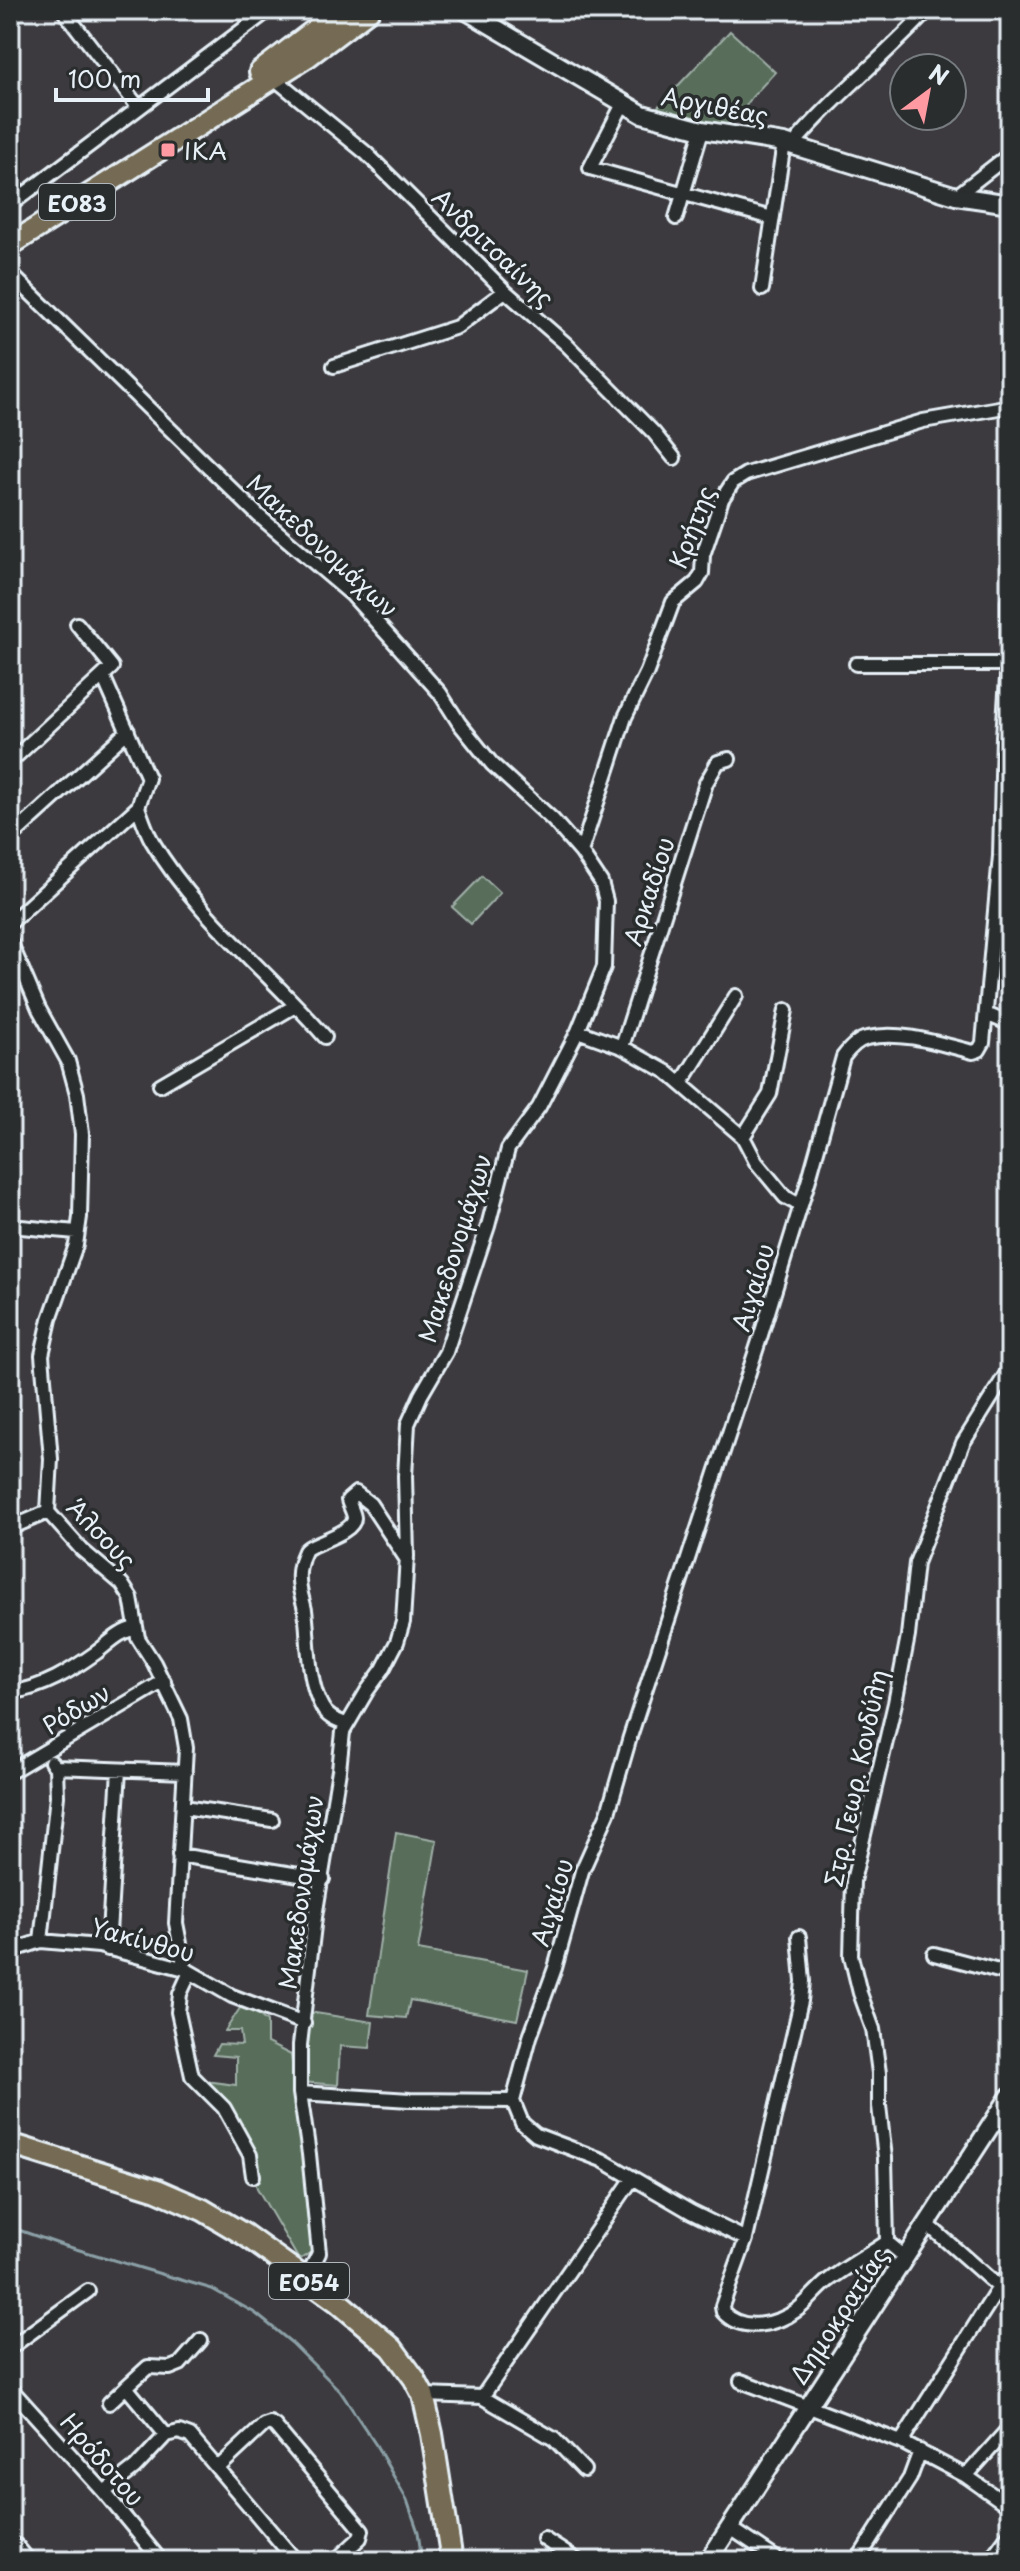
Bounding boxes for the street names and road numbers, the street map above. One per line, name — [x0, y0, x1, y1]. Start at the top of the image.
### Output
street label: Αργιθέας — [659, 77, 771, 133]
street label: Ανδριτσαίνης — [425, 179, 563, 315]
road number: ΕΟ83 — [39, 184, 115, 220]
street label: Μακεδονομάχων — [239, 465, 407, 625]
street label: Κρήτης — [659, 480, 723, 574]
street label: Αρκαδίου — [614, 832, 682, 950]
street label: Μακεδονομάχων — [408, 1149, 500, 1347]
street label: Αιγαίου — [722, 1239, 782, 1335]
street label: Άλσους — [59, 1490, 145, 1576]
street label: Στρ. Γεωρ. Κονδύλη — [814, 1666, 896, 1890]
street label: Ρόδων — [35, 1674, 117, 1742]
street label: Μακεδονομάχων — [269, 1793, 331, 1991]
street label: Αιγαίου — [521, 1854, 581, 1950]
street label: Υακίνθου — [87, 1908, 199, 1970]
street label: Δημοκρατίας — [780, 2239, 896, 2391]
road number: ΕΟ54 — [269, 2263, 349, 2299]
street label: Ηρόδοτου — [52, 2405, 154, 2513]

